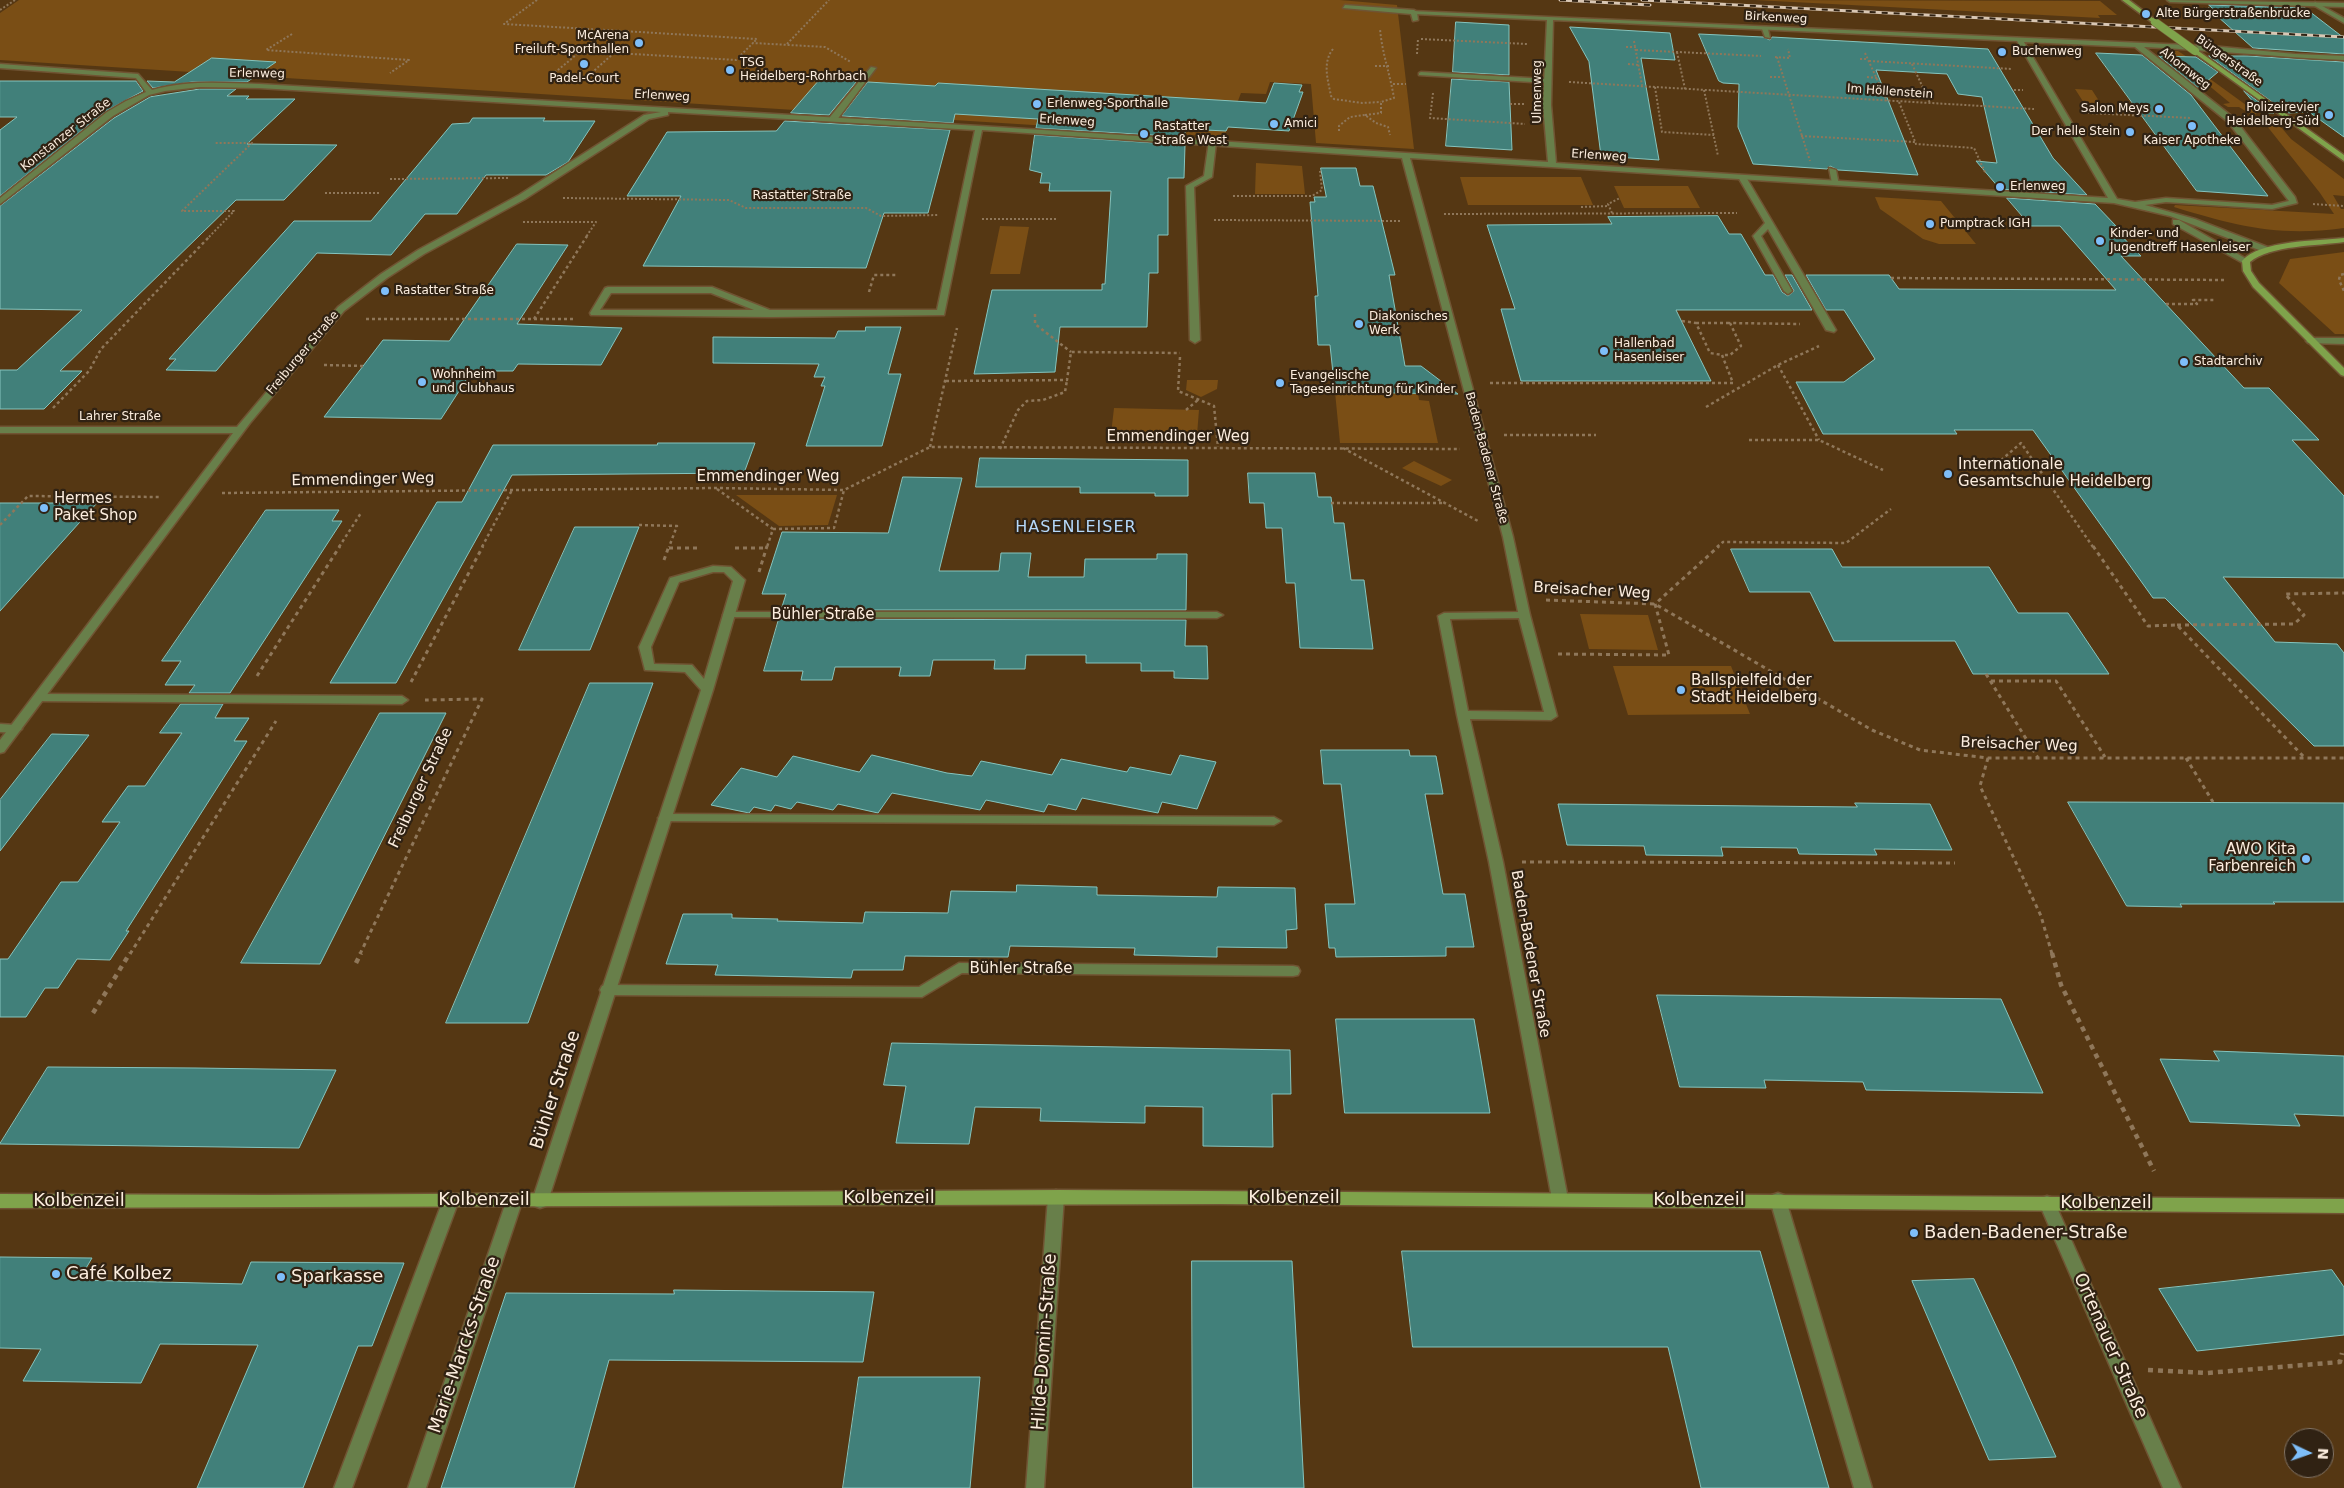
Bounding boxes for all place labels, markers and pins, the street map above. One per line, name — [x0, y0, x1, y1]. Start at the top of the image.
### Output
place label: Alte Bürgerstraßenbrücke — [2156, 7, 2310, 21]
marker: Alte Bürgerstraßenbrücke — [2140, 8, 2152, 20]
place label: McArena Freiluft-Sporthallen — [515, 29, 629, 57]
marker: McArena Freiluft-Sporthallen — [633, 37, 645, 49]
place label: Buchenweg — [2012, 45, 2082, 59]
marker: Buchenweg — [1996, 46, 2008, 58]
place label: TSG Heidelberg-Rohrbach — [740, 56, 867, 84]
marker: Padel-Court — [578, 58, 590, 70]
marker: TSG Heidelberg-Rohrbach — [724, 64, 736, 76]
place label: Padel-Court — [549, 72, 619, 86]
place label: Erlenweg-Sporthalle — [1047, 97, 1168, 111]
marker: Erlenweg-Sporthalle — [1031, 98, 1043, 110]
place label: Polizeirevier Heidelberg-Süd — [2226, 101, 2319, 129]
place label: Salon Meys — [2081, 102, 2149, 116]
marker: Salon Meys — [2153, 103, 2165, 115]
marker: Polizeirevier Heidelberg-Süd — [2323, 109, 2335, 121]
place label: Amici — [1284, 117, 1317, 131]
marker: Amici — [1268, 118, 1280, 130]
place label: Rastatter Straße West — [1154, 120, 1227, 148]
marker: Kaiser Apotheke — [2186, 120, 2198, 132]
place label: Der helle Stein — [2031, 125, 2120, 139]
marker: Der helle Stein — [2124, 126, 2136, 138]
marker: Rastatter Straße West — [1138, 128, 1150, 140]
place label: Kaiser Apotheke — [2143, 134, 2241, 148]
place label: Erlenweg — [2010, 180, 2066, 194]
marker: Erlenweg — [1994, 181, 2006, 193]
place label: Pumptrack IGH — [1940, 217, 2030, 231]
marker: Pumptrack IGH — [1924, 218, 1936, 230]
place label: Kinder- und Jugendtreff Hasenleiser — [2110, 227, 2250, 255]
marker: Kinder- und Jugendtreff Hasenleiser — [2094, 235, 2106, 247]
place label: Rastatter Straße — [395, 284, 494, 298]
marker: Rastatter Straße — [379, 285, 391, 297]
place label: Diakonisches Werk — [1369, 310, 1448, 338]
marker: Diakonisches Werk — [1353, 318, 1365, 330]
place label: Hallenbad Hasenleiser — [1614, 337, 1684, 365]
marker: Hallenbad Hasenleiser — [1598, 345, 1610, 357]
place label: Stadtarchiv — [2194, 355, 2263, 369]
marker: Stadtarchiv — [2178, 356, 2190, 368]
place label: Wohnheim und Clubhaus — [432, 368, 514, 396]
place label: Evangelische Tageseinrichtung für Kinder — [1290, 369, 1455, 397]
marker: Wohnheim und Clubhaus — [416, 376, 428, 388]
marker: Evangelische Tageseinrichtung für Kinder — [1274, 377, 1286, 389]
place label: Internationale Gesamtschule Heidelberg — [1958, 456, 2151, 491]
marker: Internationale Gesamtschule Heidelberg — [1942, 468, 1954, 480]
place label: Hermes Paket Shop — [54, 490, 137, 525]
marker: Hermes Paket Shop — [38, 502, 50, 514]
place label: Ballspielfeld der Stadt Heidelberg — [1691, 672, 1818, 707]
marker: Ballspielfeld der Stadt Heidelberg — [1675, 684, 1687, 696]
place label: AWO Kita Farbenreich — [2208, 841, 2296, 876]
marker: AWO Kita Farbenreich — [2300, 853, 2312, 865]
place label: Baden-Badener-Straße — [1924, 1222, 2128, 1244]
marker: Baden-Badener-Straße — [1908, 1227, 1920, 1239]
place label: Café Kolbez — [66, 1263, 172, 1285]
place label: Sparkasse — [291, 1266, 383, 1288]
marker: Café Kolbez — [50, 1268, 62, 1280]
marker: Sparkasse — [275, 1271, 287, 1283]

